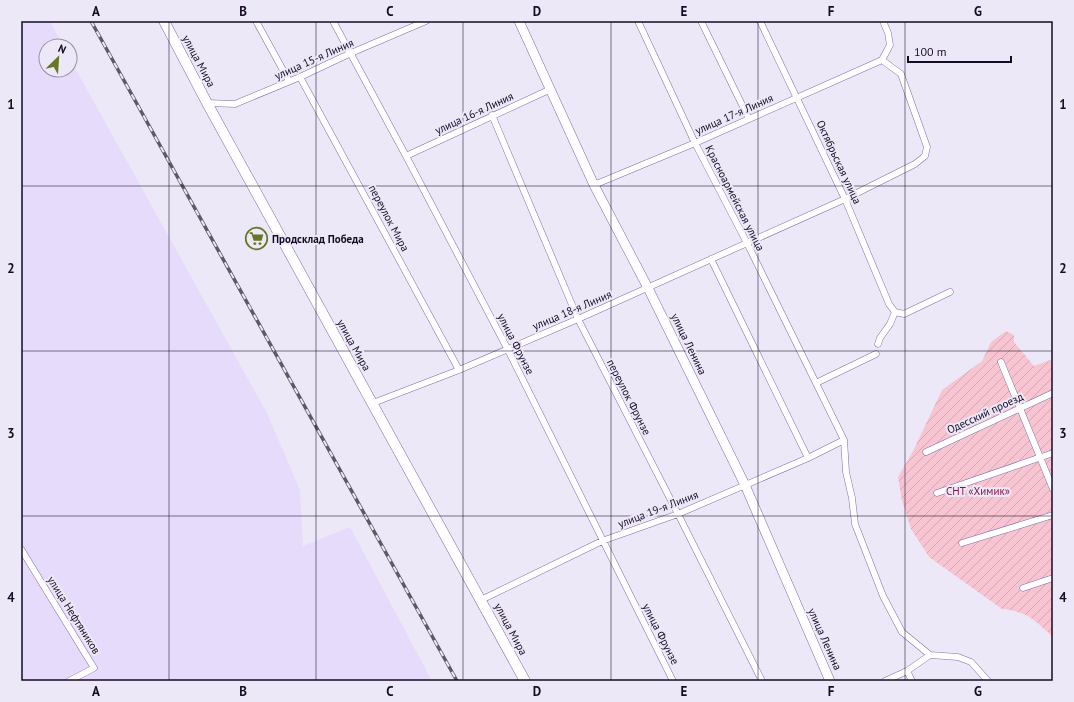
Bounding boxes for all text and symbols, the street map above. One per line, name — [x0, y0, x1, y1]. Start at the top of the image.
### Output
text: A — [92, 3, 100, 20]
text: B — [239, 3, 247, 20]
text: C — [386, 3, 394, 20]
text: D — [533, 3, 541, 20]
text: E — [681, 3, 688, 20]
text: F — [828, 3, 835, 20]
text: G — [974, 3, 982, 20]
street label: улица Мира — [179, 33, 219, 89]
street label: улица 15-я Линия — [272, 35, 356, 83]
north arrow — [38, 38, 78, 78]
scale bar — [908, 38, 1011, 64]
text: N — [56, 41, 68, 57]
text: 100 m — [914, 44, 947, 59]
street label: улица 16-я Линия — [433, 89, 515, 137]
street label: улица 17-я Линия — [693, 90, 775, 138]
text: 1 — [7, 96, 15, 113]
text: 1 — [1059, 96, 1067, 113]
street label: Октябрьская улица — [813, 118, 865, 206]
street label: Красноармейская улица — [702, 143, 768, 253]
street label: переулок Мира — [366, 182, 412, 254]
supermarket icon: Продсклад Победа — [243, 226, 269, 252]
place label: Продсклад Победа — [272, 232, 364, 246]
text: 2 — [7, 260, 15, 277]
text: 2 — [1059, 260, 1067, 277]
street label: улица 18-я Линия — [530, 287, 614, 333]
street label: улица Фрунзе — [495, 311, 538, 377]
street label: улица Ленина — [668, 311, 710, 377]
street label: улица Мира — [334, 317, 374, 373]
street label: переулок Фрунзе — [604, 357, 654, 438]
street label: Одесский проезд — [945, 389, 1025, 437]
text: 3 — [7, 425, 15, 442]
text: 3 — [1059, 425, 1067, 442]
park label: СНТ «Химик» — [946, 484, 1010, 498]
street label: улица 19-я Линия — [616, 487, 700, 531]
street label: улица Нефтяников — [44, 573, 104, 657]
text: 4 — [7, 589, 15, 606]
text: 4 — [1059, 589, 1067, 606]
street label: улица Мира — [491, 601, 531, 657]
street label: улица Фрунзе — [640, 601, 683, 667]
street label: улица Ленина — [805, 606, 845, 672]
text: A — [92, 683, 100, 700]
text: B — [239, 683, 247, 700]
text: C — [386, 683, 394, 700]
text: D — [533, 683, 541, 700]
text: E — [681, 683, 688, 700]
text: F — [828, 683, 835, 700]
text: G — [974, 683, 982, 700]

